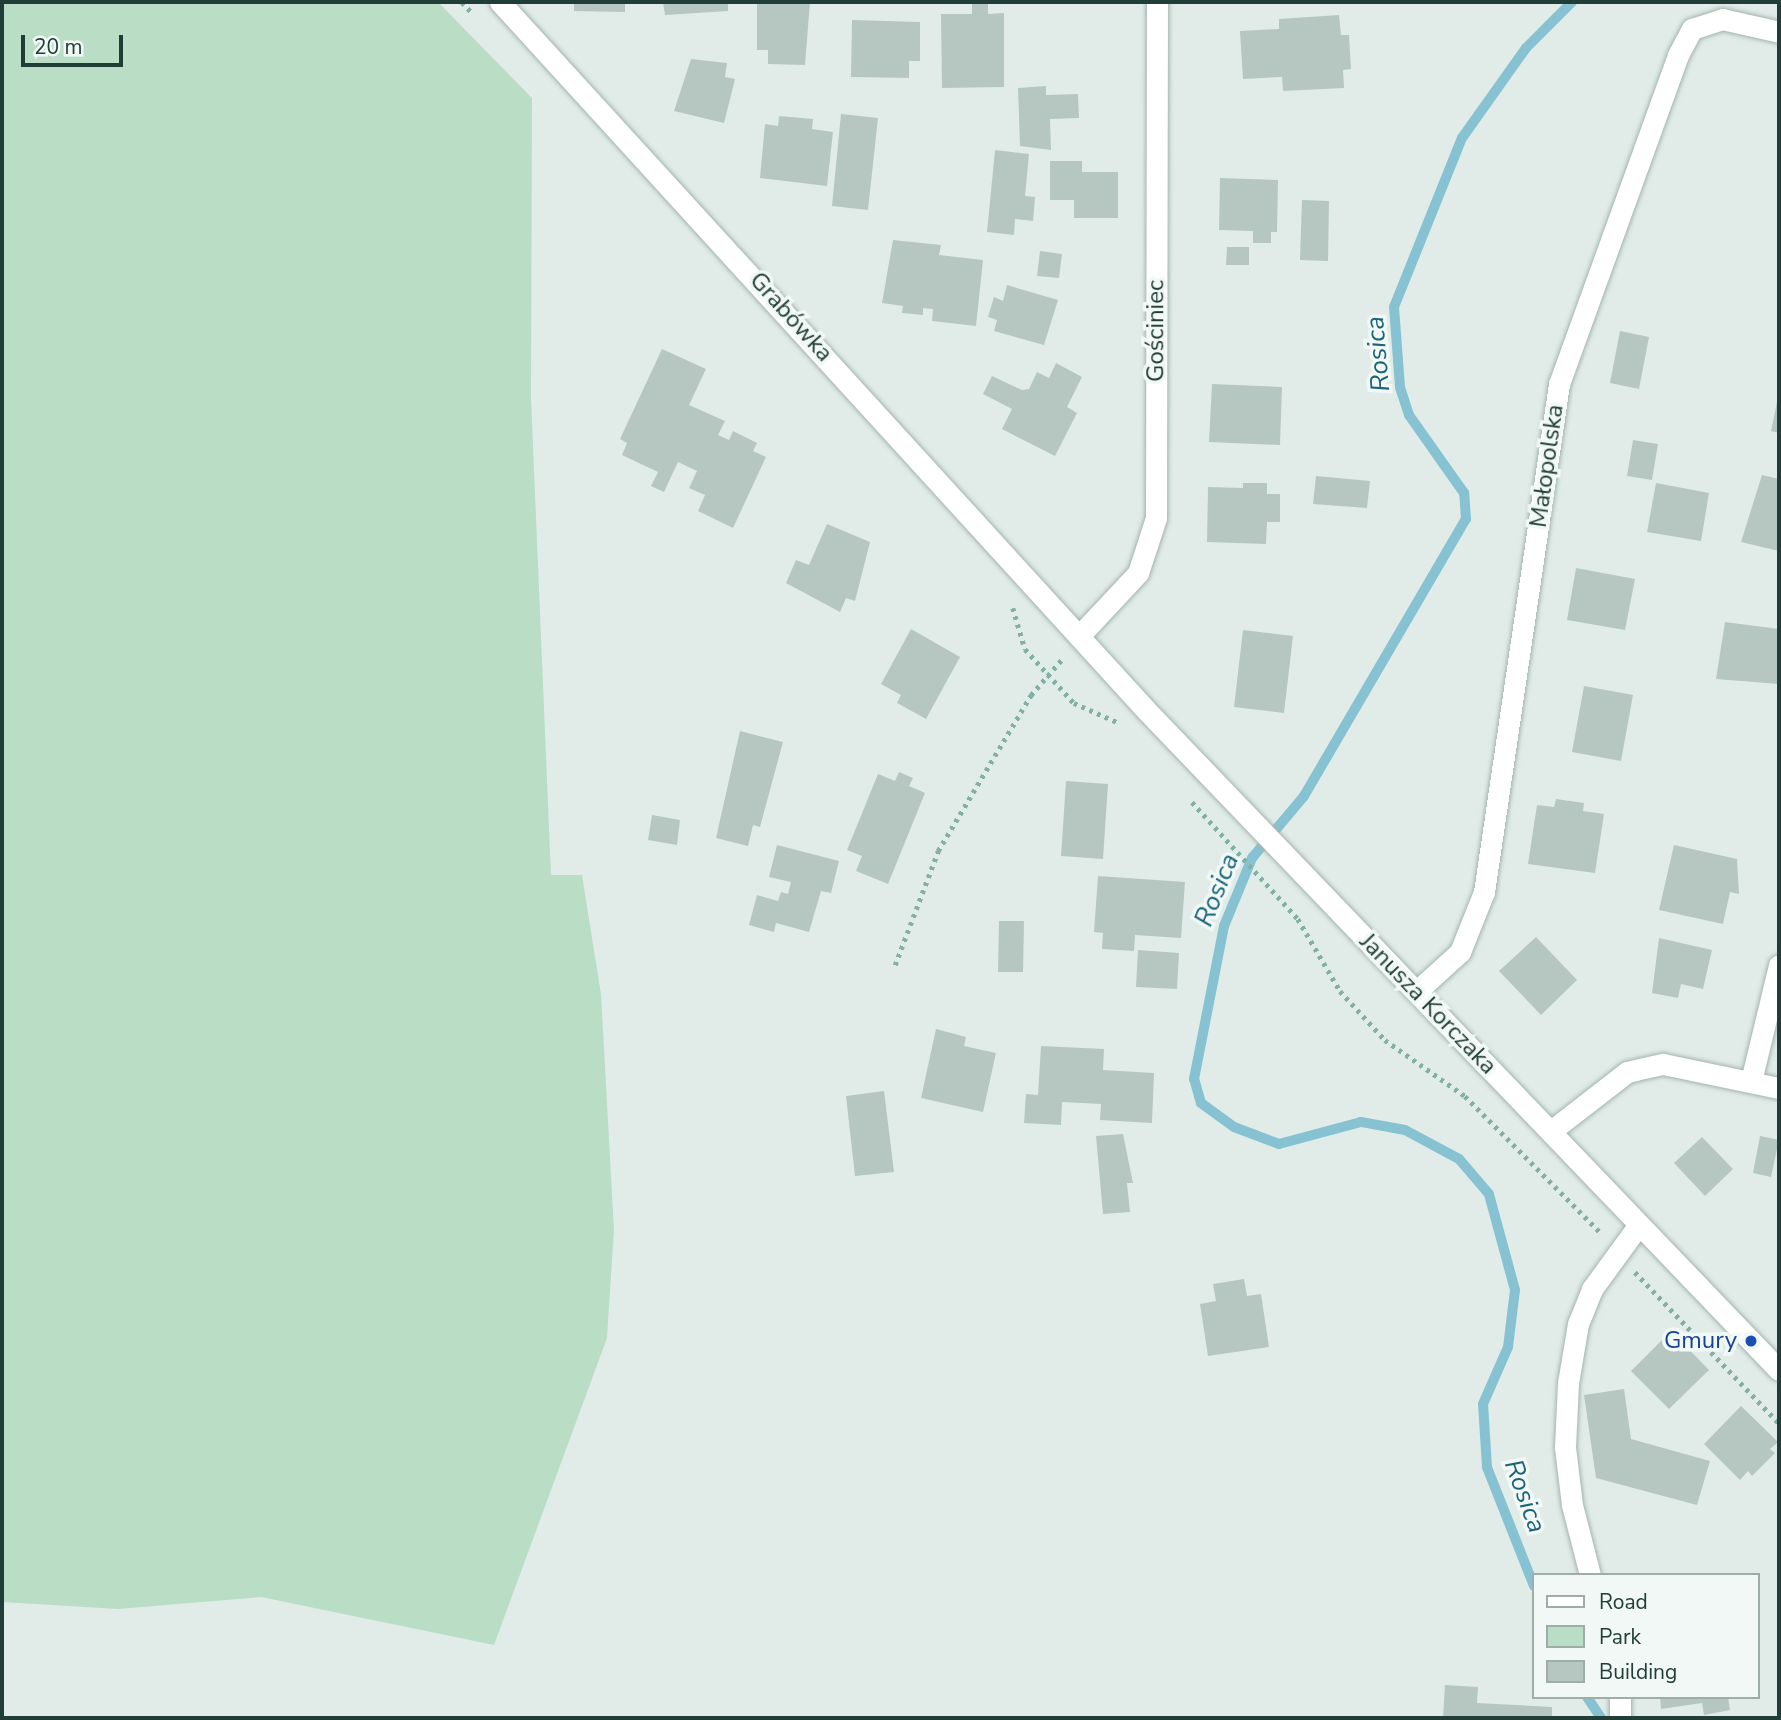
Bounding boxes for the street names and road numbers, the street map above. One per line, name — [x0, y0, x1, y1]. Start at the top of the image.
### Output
street label: Grabówka — [743, 266, 839, 368]
street label: Gościniec — [1142, 280, 1170, 382]
street label: Małopolska — [1524, 403, 1570, 529]
street label: Janusza Korczaka — [1353, 928, 1503, 1080]

